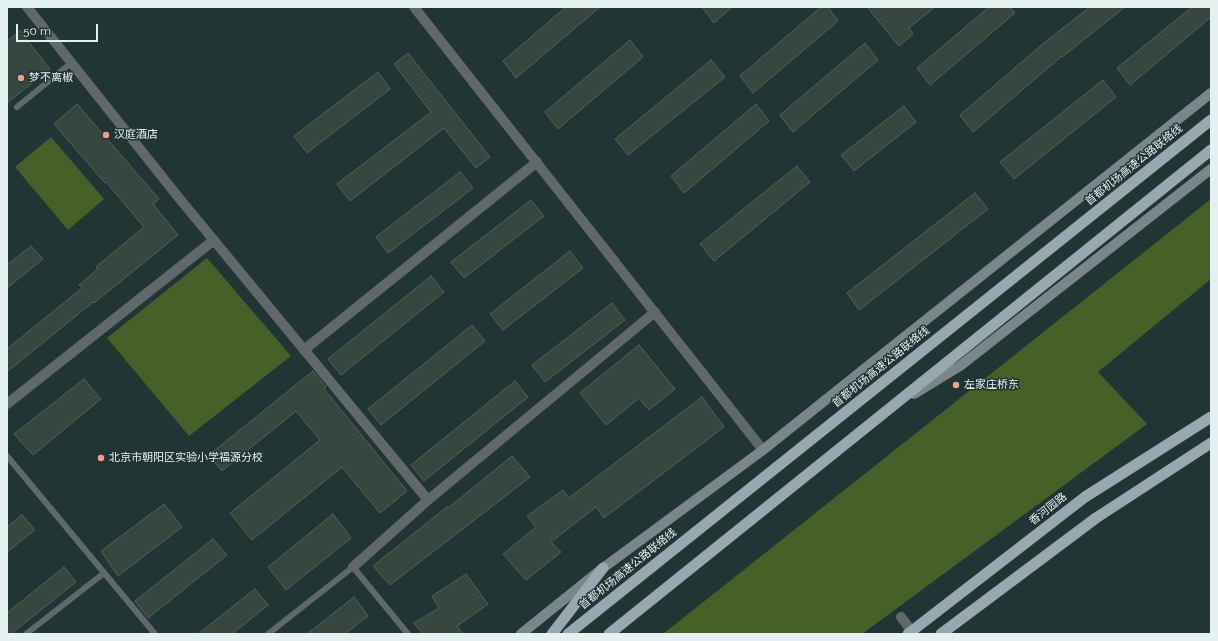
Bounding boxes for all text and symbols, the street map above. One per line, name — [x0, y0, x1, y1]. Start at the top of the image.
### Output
scale bar — [18, 16, 100, 42]
text: 50 m — [23, 24, 51, 38]
place label: 梦不离椒 — [29, 71, 73, 85]
marker: 梦不离椒 — [16, 73, 26, 83]
street label: 首都机场高速公路联络线 — [1083, 122, 1185, 208]
place label: 汉庭酒店 — [114, 128, 158, 142]
marker: 汉庭酒店 — [101, 130, 111, 140]
street label: 首都机场高速公路联络线 — [830, 324, 932, 410]
place label: 左家庄桥东 — [964, 378, 1019, 392]
marker: 左家庄桥东 — [951, 380, 961, 390]
place label: 北京市朝阳区实验小学福源分校 — [109, 451, 263, 465]
marker: 北京市朝阳区实验小学福源分校 — [96, 453, 106, 463]
street label: 香河园路 — [1027, 490, 1069, 528]
street label: 首都机场高速公路联络线 — [577, 526, 679, 612]

